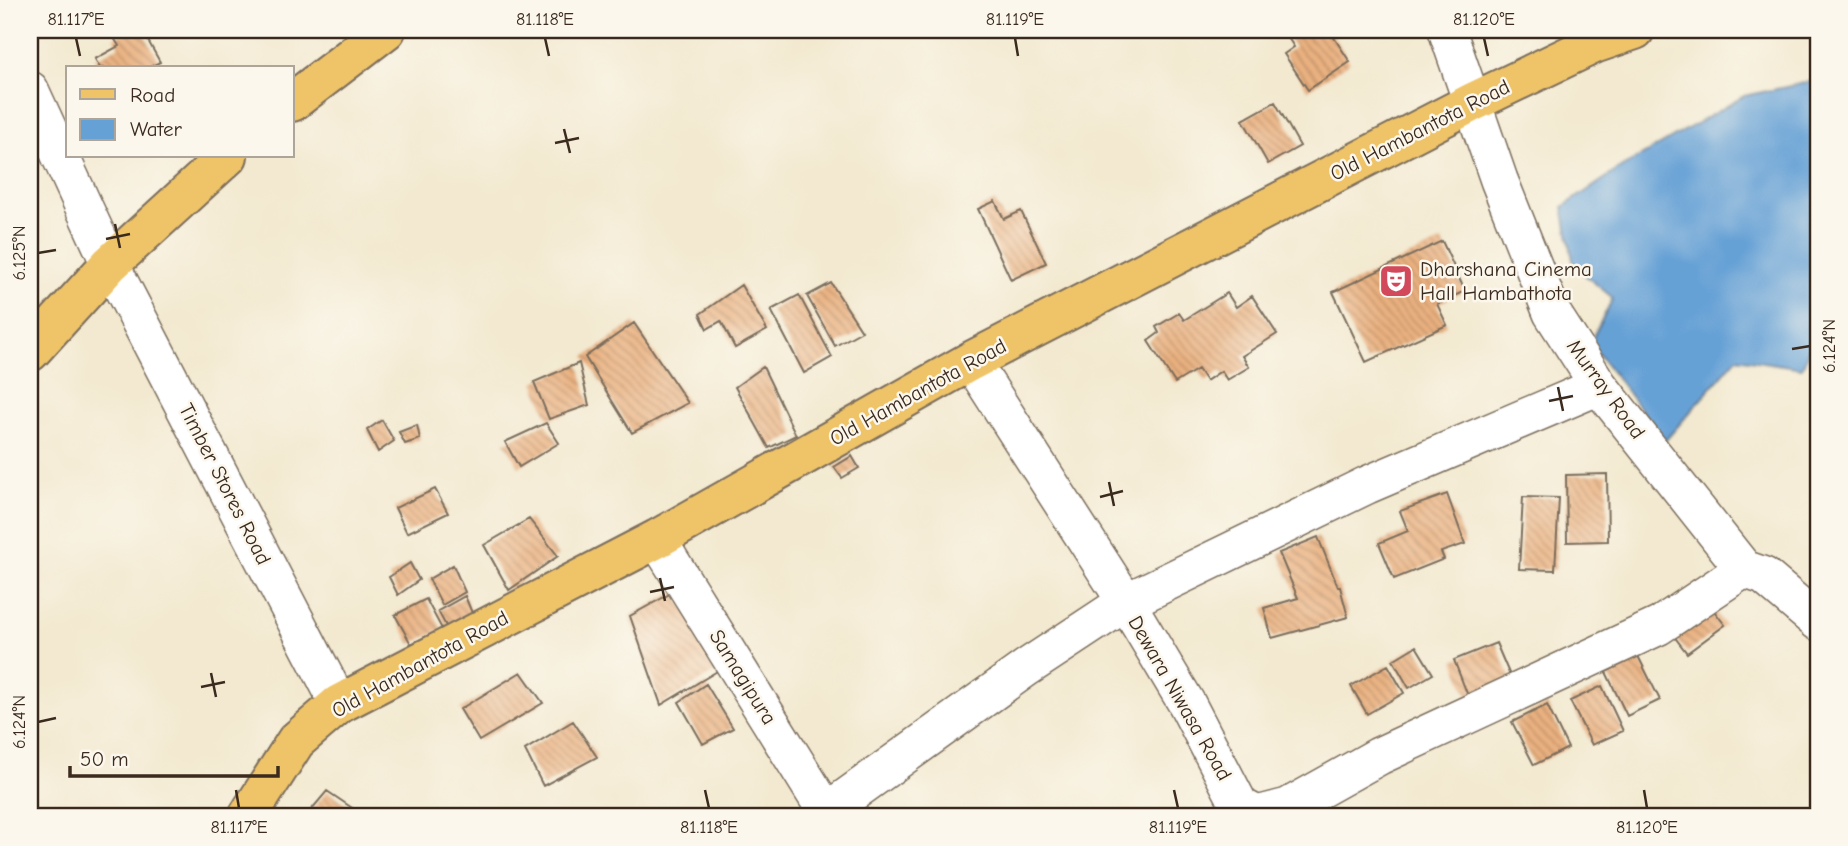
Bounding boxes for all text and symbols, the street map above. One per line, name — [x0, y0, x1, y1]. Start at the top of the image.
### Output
text: 81.117°E — [47, 9, 105, 30]
text: 81.118°E — [516, 9, 574, 30]
text: 81.119°E — [986, 9, 1044, 30]
text: 81.120°E — [1453, 9, 1515, 30]
legend — [66, 66, 294, 158]
street label: Old Hambantota Road — [1326, 74, 1514, 186]
text: Road — [130, 83, 175, 107]
text: Water — [130, 117, 183, 141]
text: 6.125°N — [9, 225, 30, 281]
place label: Dharshana Cinema Hall Hambathota — [1420, 257, 1592, 305]
theatre icon: Dharshana Cinema Hall Hambathota — [1377, 262, 1415, 300]
text: 6.124°N — [1819, 319, 1840, 373]
street label: Old Hambantota Road — [825, 333, 1011, 451]
street label: Murray Road — [1562, 335, 1650, 443]
street label: Timber Stores Road — [174, 399, 276, 569]
street label: Old Hambantota Road — [327, 605, 513, 723]
street label: Dewara Niwasa Road — [1123, 611, 1237, 785]
street label: Samagipura — [704, 625, 782, 729]
text: 6.124°N — [9, 695, 30, 749]
scale bar — [70, 734, 278, 778]
text: 50 m — [80, 747, 129, 771]
text: 81.117°E — [210, 817, 268, 838]
text: 81.118°E — [680, 817, 738, 838]
text: 81.119°E — [1149, 817, 1207, 838]
text: 81.120°E — [1616, 817, 1678, 838]

